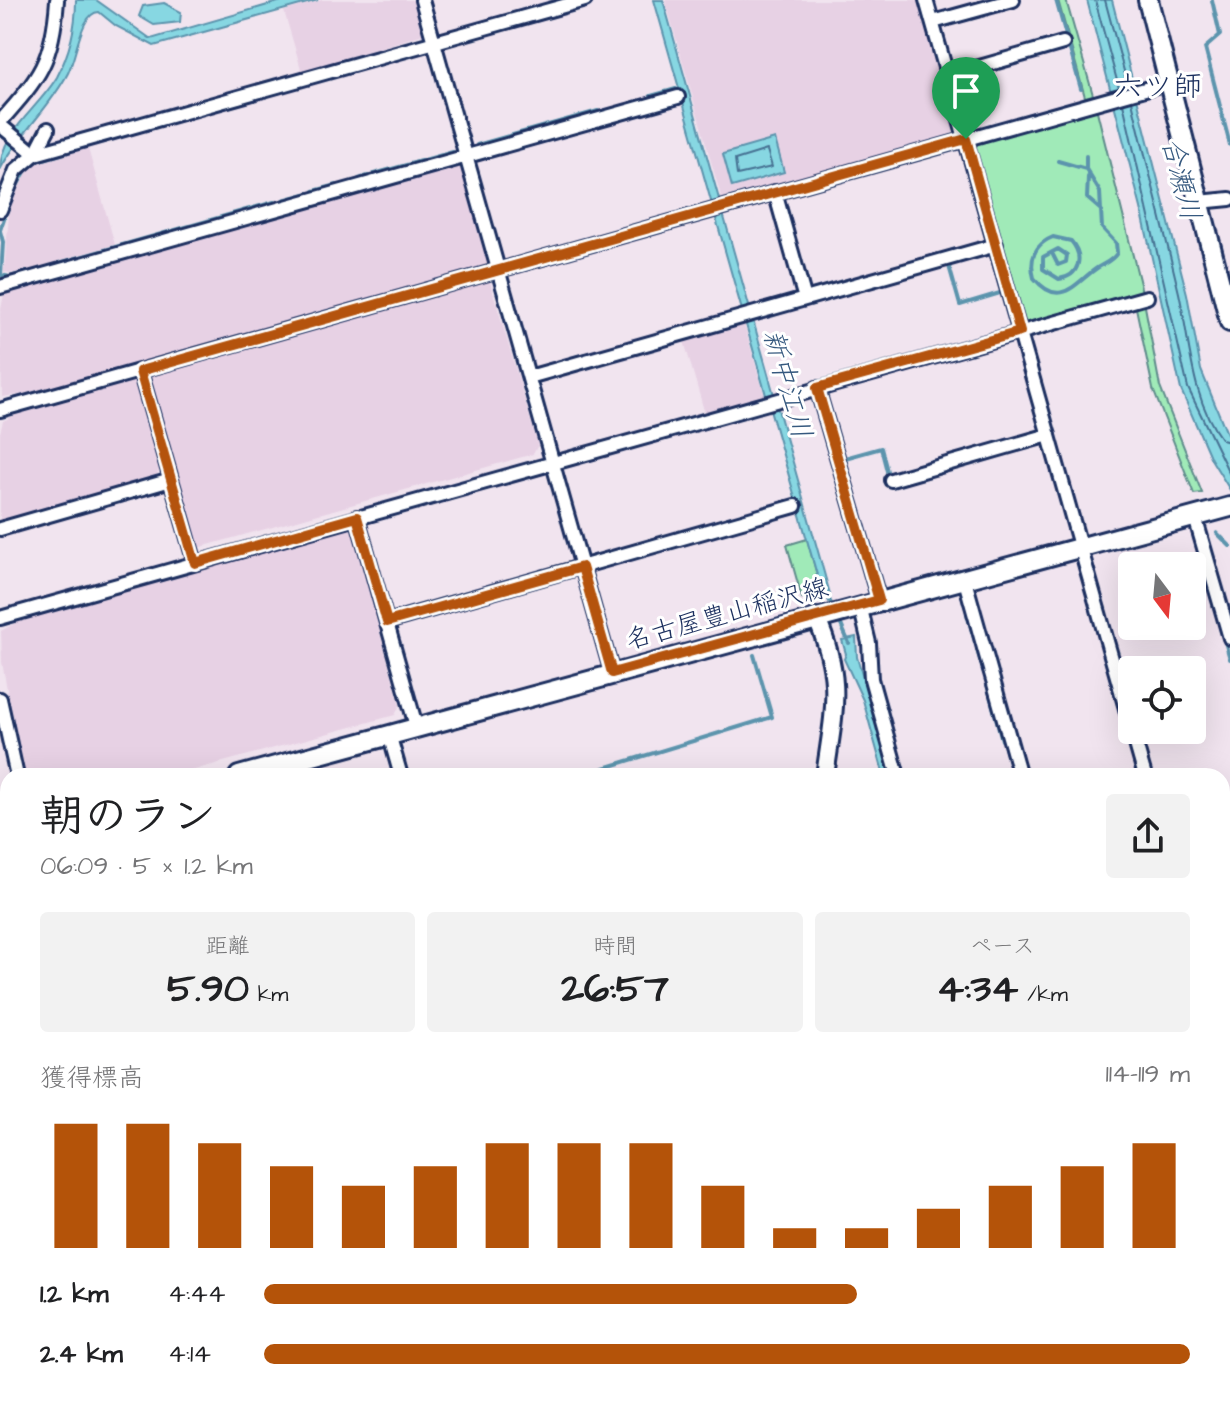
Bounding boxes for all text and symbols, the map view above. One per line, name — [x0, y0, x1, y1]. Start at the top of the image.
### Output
pin — [932, 57, 1000, 139]
district label: 六ツ師 — [1113, 66, 1203, 108]
icon: arrive — [944, 69, 988, 113]
water label: 合瀬川 — [1152, 134, 1210, 224]
water label: 新中江川 — [753, 325, 821, 443]
north arrow — [1118, 552, 1206, 640]
map controls — [1118, 552, 1206, 744]
street label: 名古屋豊山稲沢線 — [622, 570, 832, 658]
button: locate — [1118, 656, 1206, 744]
text: 朝のラン — [40, 787, 216, 848]
button: share — [1106, 794, 1190, 878]
text: 06:09 · 5 × 1.2 km — [40, 848, 253, 884]
text: 距離 — [206, 931, 250, 962]
text: 時間 — [593, 931, 637, 962]
text: ペース — [970, 931, 1035, 962]
text: 5.90 — [167, 962, 249, 1017]
text: 26:57 — [561, 962, 669, 1017]
text: 4:34 — [937, 962, 1018, 1017]
text: km — [249, 979, 288, 1010]
text: /km — [1018, 979, 1068, 1010]
text: 114–119 m — [1105, 1056, 1190, 1092]
text: 獲得標高 — [40, 1060, 144, 1096]
text: 1.2 km — [40, 1276, 108, 1312]
text: 4:44 — [168, 1276, 225, 1312]
text: 2.4 km — [40, 1336, 123, 1372]
text: 4:14 — [168, 1336, 211, 1372]

